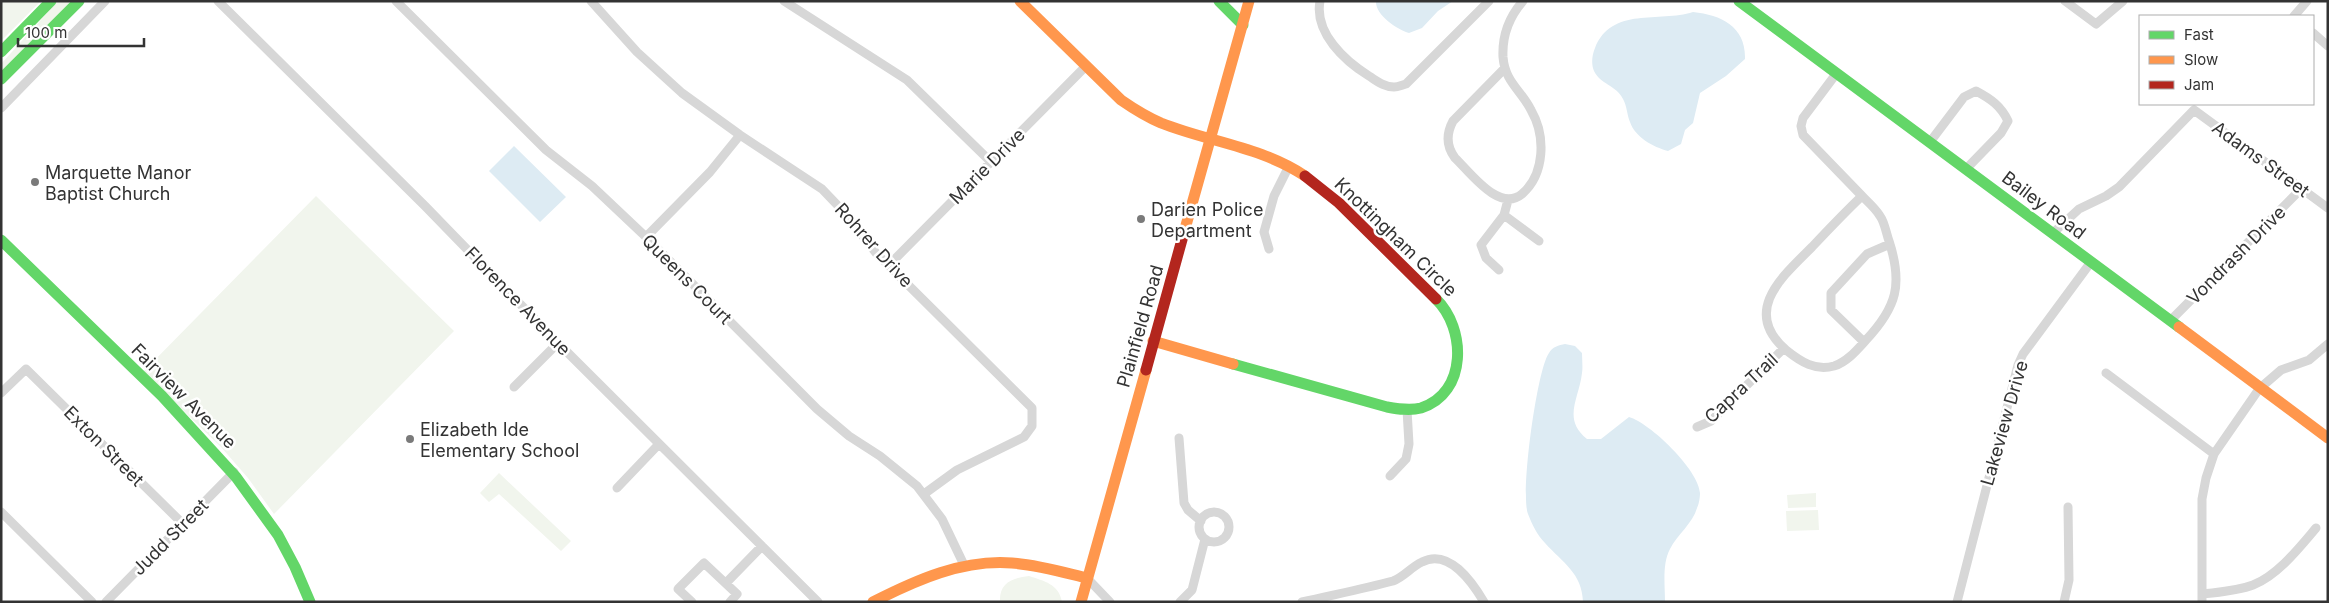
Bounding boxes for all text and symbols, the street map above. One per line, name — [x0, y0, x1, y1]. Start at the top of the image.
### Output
scale bar — [18, 15, 144, 47]
legend — [2139, 15, 2314, 105]
text: 100 m — [25, 23, 67, 42]
text: Fast — [2184, 25, 2214, 44]
text: Slow — [2184, 50, 2218, 69]
text: Jam — [2184, 75, 2214, 94]
street label: Adams Street — [2208, 117, 2314, 201]
street label: Marie Drive — [945, 124, 1029, 208]
place label: Marquette Manor Baptist Church — [45, 162, 192, 204]
street label: Bailey Road — [1998, 167, 2090, 243]
street label: Knottingham Circle — [1331, 173, 1461, 301]
marker: Marquette Manor Baptist Church — [29, 176, 41, 188]
street label: Rohrer Drive — [831, 199, 917, 291]
place label: Darien Police Department — [1151, 199, 1263, 241]
street label: Vondrash Drive — [2182, 201, 2290, 309]
marker: Darien Police Department — [1135, 213, 1147, 225]
street label: Queens Court — [638, 230, 736, 328]
street label: Florence Avenue — [461, 242, 575, 360]
street label: Plainfield Road — [1112, 262, 1168, 390]
street label: Fairview Avenue — [127, 339, 241, 453]
street label: Capra Trail — [1700, 349, 1782, 427]
street label: Lakeview Drive — [1976, 358, 2032, 488]
street label: Exton Street — [60, 402, 148, 490]
place label: Elizabeth Ide Elementary School — [420, 419, 579, 461]
marker: Elizabeth Ide Elementary School — [404, 433, 416, 445]
street label: Judd Street — [128, 495, 212, 579]

